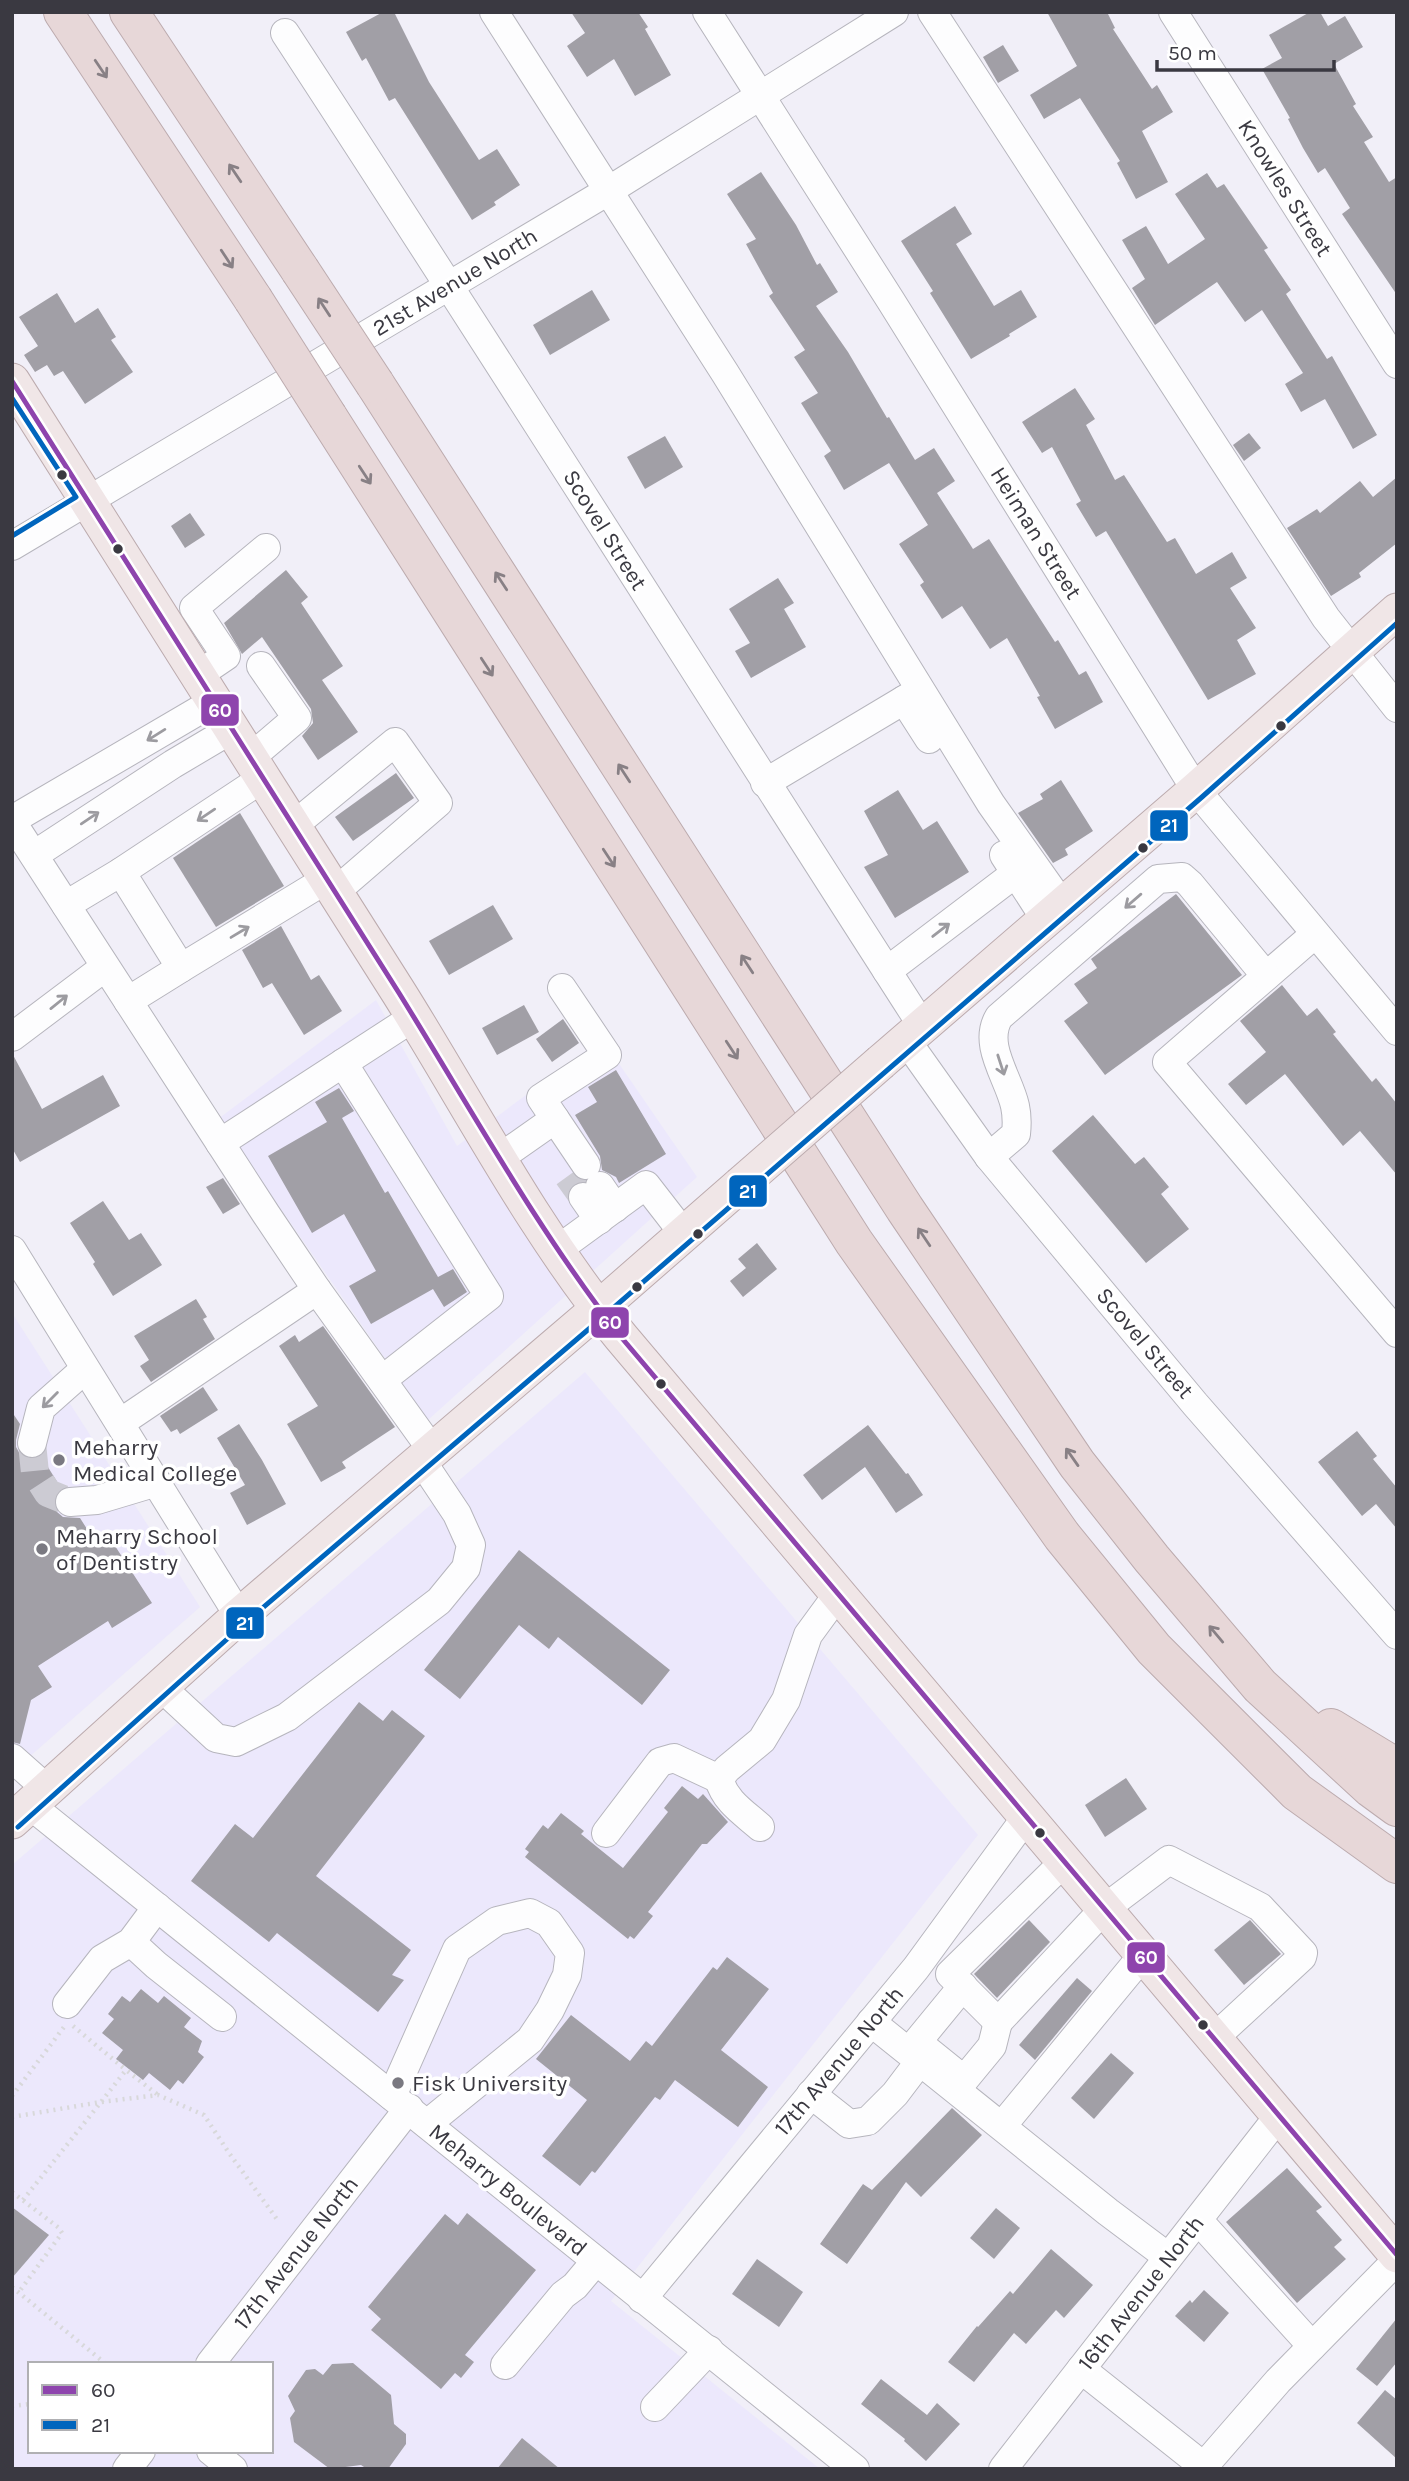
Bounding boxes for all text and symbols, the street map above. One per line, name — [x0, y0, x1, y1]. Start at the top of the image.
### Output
scale bar — [1157, 28, 1334, 72]
text: 50 m — [1168, 41, 1217, 65]
one-way arrow — [94, 59, 109, 78]
street label: Knowles Street — [1232, 115, 1338, 262]
one-way arrow — [228, 163, 242, 183]
street label: 21st Avenue North — [368, 222, 542, 342]
one-way arrow — [220, 248, 234, 268]
one-way arrow — [317, 298, 331, 317]
street label: Heiman Street — [985, 462, 1088, 604]
one-way arrow — [358, 464, 372, 484]
street label: Scovel Street — [557, 465, 653, 595]
unlabelled marker — [55, 468, 69, 482]
unlabelled marker — [111, 542, 125, 556]
one-way arrow — [494, 572, 509, 591]
one-way arrow — [480, 656, 494, 676]
line badge: 60 — [200, 693, 240, 727]
text: 60 — [208, 700, 232, 722]
unlabelled marker — [1274, 719, 1288, 733]
one-way arrow — [146, 728, 166, 742]
one-way arrow — [617, 763, 631, 783]
one-way arrow — [197, 808, 216, 823]
line badge: 21 — [1149, 809, 1189, 842]
one-way arrow — [80, 810, 100, 824]
text: 21 — [1160, 815, 1178, 837]
unlabelled marker — [1136, 841, 1150, 855]
one-way arrow — [603, 848, 617, 868]
one-way arrow — [1124, 893, 1142, 909]
one-way arrow — [932, 922, 950, 937]
one-way arrow — [229, 925, 249, 939]
one-way arrow — [740, 955, 755, 974]
one-way arrow — [50, 995, 68, 1010]
one-way arrow — [725, 1040, 739, 1060]
one-way arrow — [995, 1054, 1008, 1076]
line badge: 21 — [728, 1174, 768, 1208]
text: 21 — [739, 1181, 757, 1203]
unlabelled marker — [691, 1227, 705, 1241]
one-way arrow — [917, 1228, 931, 1248]
unlabelled marker — [630, 1280, 644, 1294]
street label: Scovel Street — [1091, 1282, 1200, 1404]
line badge: 60 — [590, 1306, 630, 1339]
text: 60 — [598, 1312, 622, 1334]
unlabelled marker — [654, 1377, 668, 1391]
one-way arrow — [42, 1392, 59, 1409]
place label: Meharry Medical College — [73, 1434, 237, 1487]
one-way arrow — [1065, 1448, 1079, 1467]
marker: Meharry Medical College — [51, 1452, 67, 1468]
place label: Meharry School of Dentistry — [56, 1523, 218, 1576]
marker: Meharry School of Dentistry — [34, 1541, 50, 1557]
line badge: 21 — [225, 1606, 265, 1640]
text: 21 — [236, 1613, 254, 1635]
one-way arrow — [1208, 1625, 1224, 1643]
unlabelled marker — [1033, 1826, 1047, 1840]
line badge: 60 — [1126, 1941, 1166, 1974]
text: 60 — [1134, 1947, 1158, 1969]
street label: 17th Avenue North — [769, 1981, 909, 2141]
unlabelled marker — [1196, 2018, 1210, 2032]
place label: Fisk University — [412, 2070, 567, 2097]
marker: Fisk University — [390, 2075, 406, 2091]
street label: Meharry Boulevard — [423, 2118, 593, 2262]
street label: 17th Avenue North — [228, 2171, 364, 2335]
street label: 16th Avenue North — [1072, 2210, 1210, 2376]
legend — [28, 2362, 273, 2453]
text: 60 — [91, 2378, 116, 2402]
text: 21 — [91, 2413, 110, 2437]

